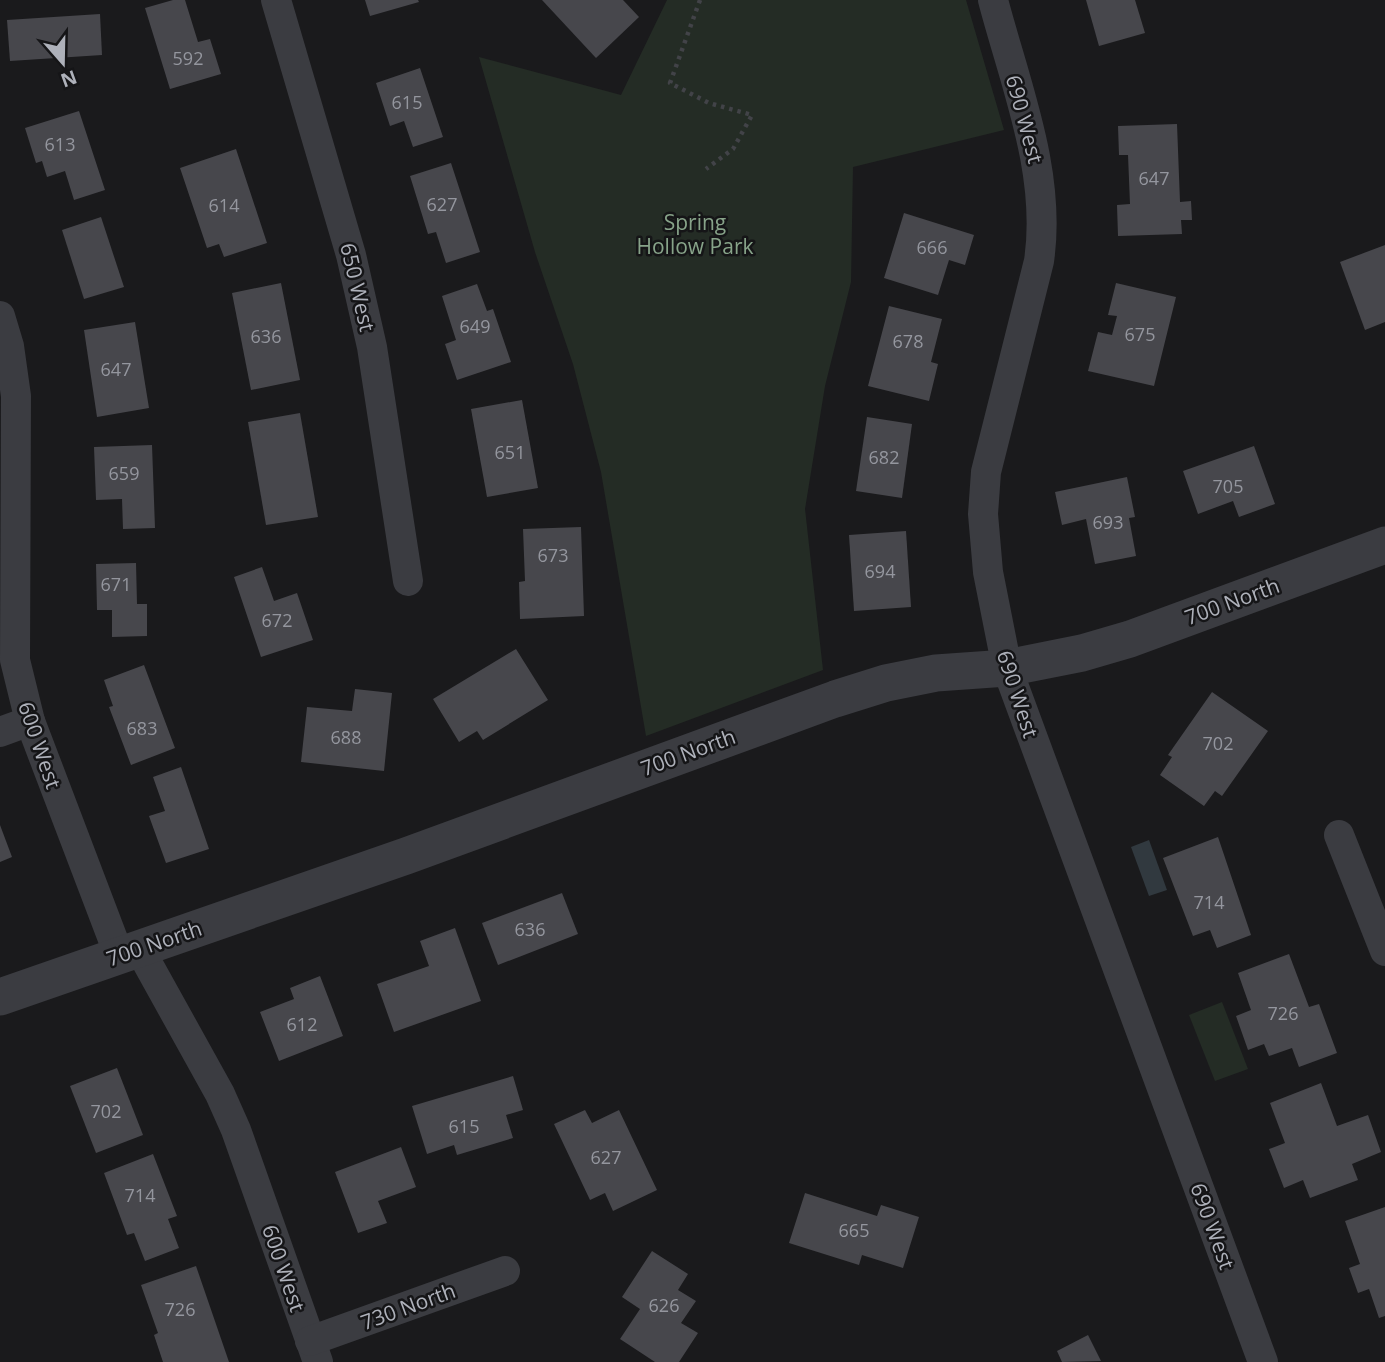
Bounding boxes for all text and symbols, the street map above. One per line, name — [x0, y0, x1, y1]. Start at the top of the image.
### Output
north arrow — [28, 28, 98, 98]
house number: 592 — [173, 46, 203, 70]
text: N — [57, 64, 81, 94]
street label: 690 West — [1000, 72, 1050, 166]
house number: 615 — [392, 90, 422, 114]
house number: 613 — [45, 132, 75, 156]
house number: 647 — [1139, 166, 1169, 190]
house number: 627 — [427, 192, 457, 216]
house number: 614 — [209, 193, 239, 217]
park label: Spring Hollow Park — [637, 208, 754, 260]
house number: 666 — [917, 235, 947, 259]
street label: 650 West — [334, 240, 382, 334]
house number: 649 — [460, 314, 490, 338]
house number: 675 — [1125, 322, 1155, 346]
house number: 636 — [251, 324, 281, 348]
house number: 678 — [893, 329, 923, 353]
house number: 647 — [101, 357, 131, 381]
house number: 651 — [495, 440, 525, 464]
house number: 682 — [869, 445, 899, 469]
house number: 659 — [109, 461, 139, 485]
house number: 705 — [1213, 474, 1243, 498]
house number: 693 — [1093, 510, 1123, 534]
house number: 673 — [538, 543, 568, 567]
house number: 694 — [865, 559, 895, 583]
street label: 700 North — [1181, 571, 1283, 631]
house number: 671 — [101, 572, 131, 596]
house number: 672 — [262, 608, 292, 632]
street label: 690 West — [991, 647, 1045, 741]
street label: 600 West — [12, 698, 68, 792]
house number: 683 — [127, 716, 157, 740]
street label: 700 North — [637, 722, 739, 782]
house number: 688 — [331, 725, 361, 749]
house number: 702 — [1203, 731, 1233, 755]
house number: 714 — [1194, 890, 1224, 914]
street label: 700 North — [103, 914, 205, 972]
house number: 636 — [515, 917, 545, 941]
house number: 726 — [1268, 1001, 1298, 1025]
house number: 612 — [287, 1012, 317, 1036]
house number: 702 — [91, 1099, 121, 1123]
house number: 615 — [449, 1114, 479, 1138]
house number: 627 — [591, 1145, 621, 1169]
street label: 690 West — [1184, 1179, 1242, 1273]
house number: 714 — [125, 1183, 155, 1207]
house number: 665 — [839, 1218, 869, 1242]
street label: 600 West — [256, 1221, 312, 1315]
street label: 730 North — [357, 1276, 459, 1336]
house number: 626 — [649, 1293, 679, 1317]
house number: 726 — [165, 1297, 195, 1321]

